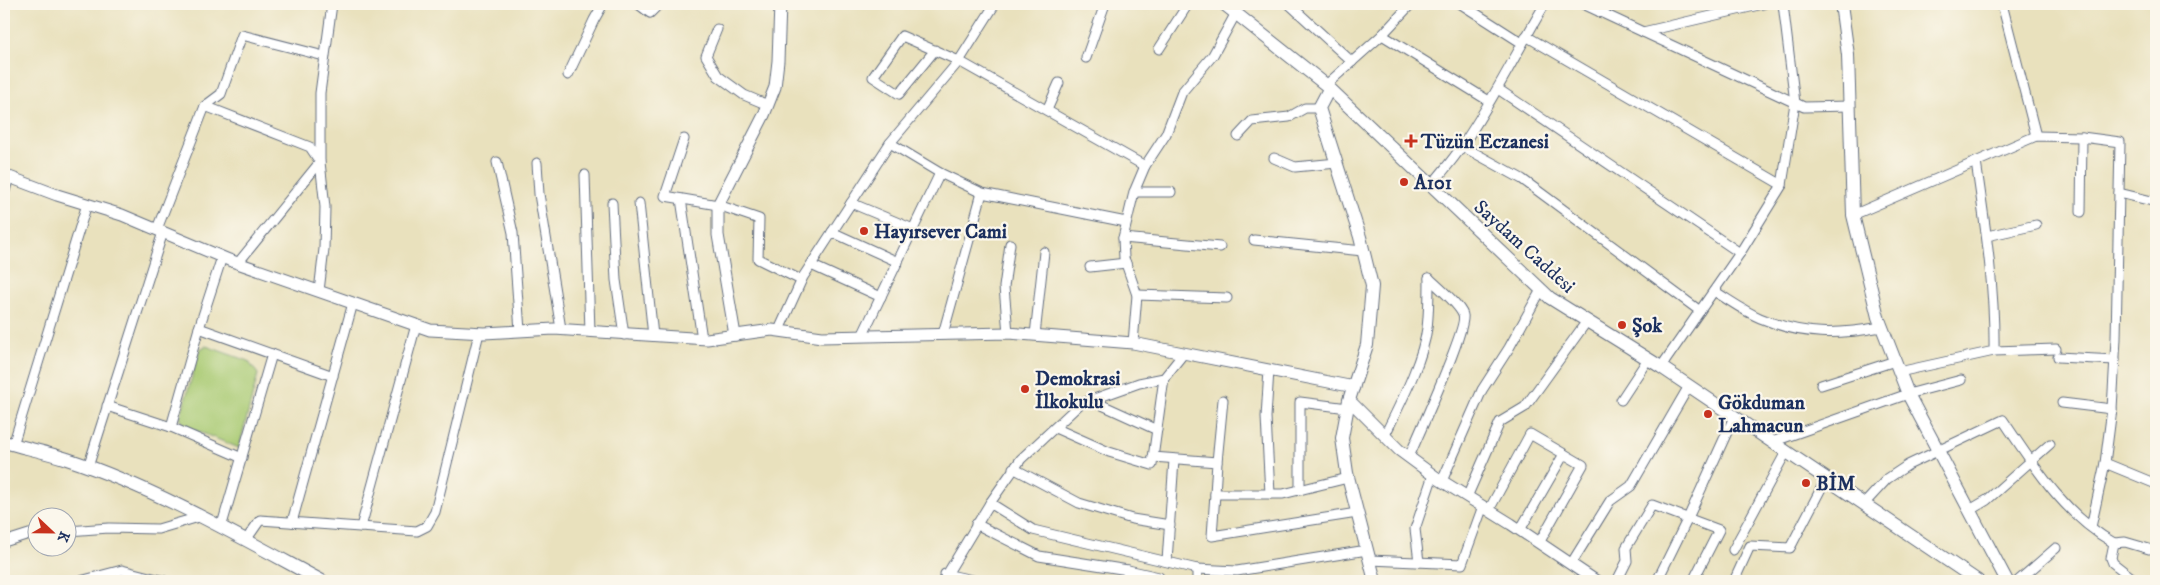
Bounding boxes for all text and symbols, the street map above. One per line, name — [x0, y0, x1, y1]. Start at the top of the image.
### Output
place label: Tüzün Eczanesi — [1420, 130, 1549, 155]
marker: Tüzün Eczanesi — [1405, 135, 1417, 147]
place label: A101 — [1413, 171, 1452, 196]
marker: A101 — [1398, 176, 1410, 188]
street label: Saydam Caddesi — [1468, 195, 1580, 299]
place label: Hayırsever Cami — [874, 220, 1007, 245]
marker: Hayırsever Cami — [858, 225, 870, 237]
place label: Şok — [1632, 314, 1663, 339]
marker: Şok — [1616, 319, 1628, 331]
place label: Demokrasi İlkokulu — [1035, 367, 1121, 415]
marker: Demokrasi İlkokulu — [1019, 383, 1031, 395]
place label: Gökduman Lahmacun — [1718, 391, 1806, 439]
marker: Gökduman Lahmacun — [1702, 408, 1714, 420]
place label: BİM — [1816, 471, 1855, 497]
marker: BİM — [1800, 477, 1812, 489]
north arrow — [28, 508, 78, 558]
text: K — [53, 529, 73, 546]

